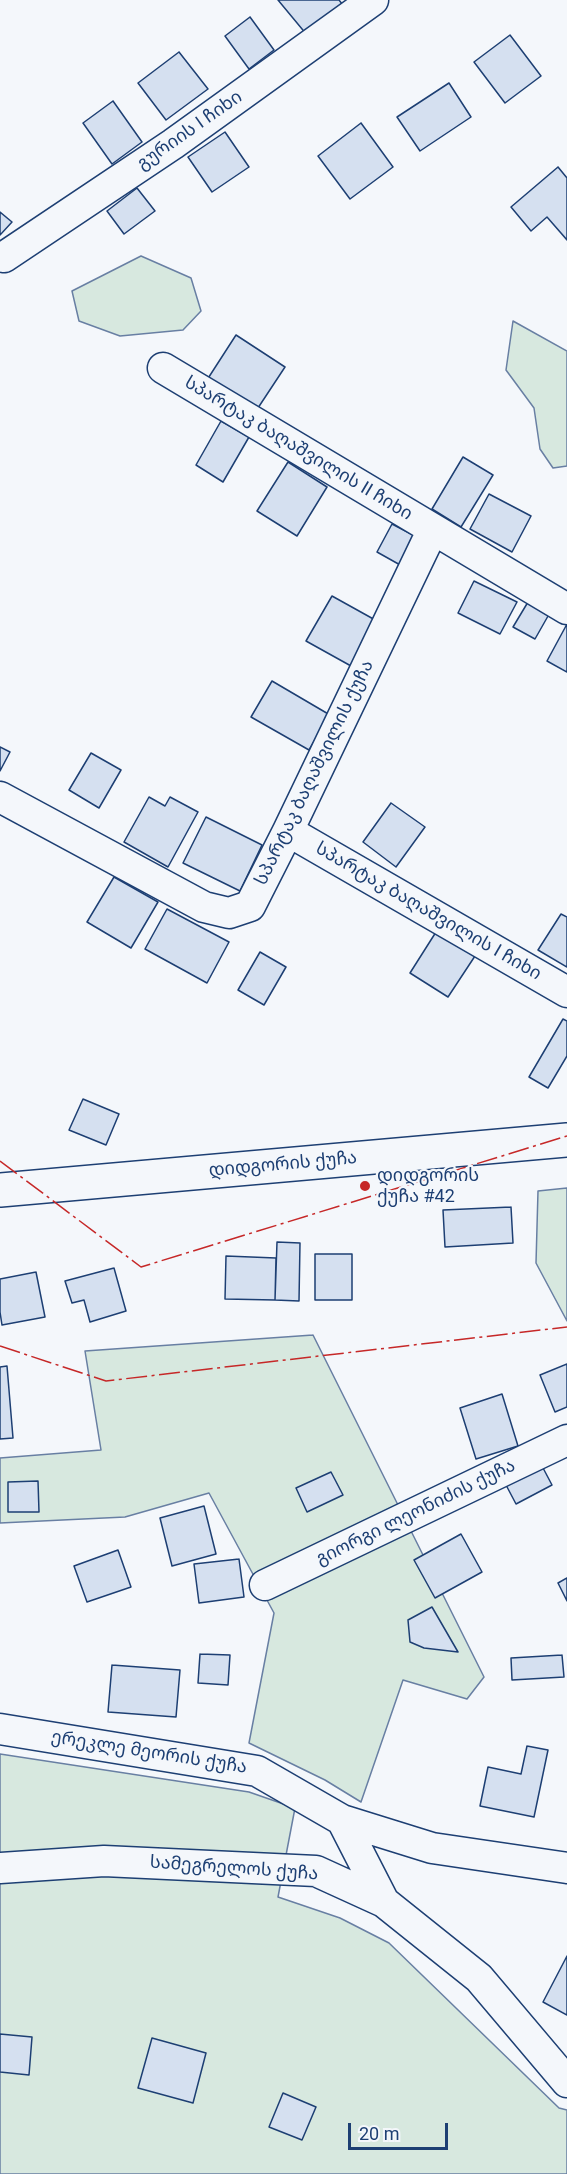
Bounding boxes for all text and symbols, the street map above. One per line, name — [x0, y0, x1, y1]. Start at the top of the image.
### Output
street label: გურიის I ჩიხი — [133, 87, 247, 175]
street label: სპარტაკ ბაღაშვილის II ჩიხი — [180, 372, 416, 526]
street label: სპარტაკ ბაღაშვილის ქუჩა — [251, 657, 379, 889]
street label: სპარტაკ ბაღაშვილის I ჩიხი — [311, 838, 545, 986]
street label: დიდგორის ქუჩა — [208, 1148, 358, 1182]
place label: დიდგორის ქუჩა #42 — [377, 1165, 479, 1208]
marker: დიდგორის ქუჩა #42 — [358, 1179, 372, 1193]
street label: გიორგი ლეონიძის ქუჩა — [313, 1455, 519, 1571]
street label: ერეკლე მეორის ქუჩა — [50, 1727, 248, 1779]
street label: სამეგრელოს ქუჩა — [149, 1852, 319, 1886]
scale bar — [351, 2111, 452, 2149]
text: 20 m — [359, 2123, 399, 2144]

